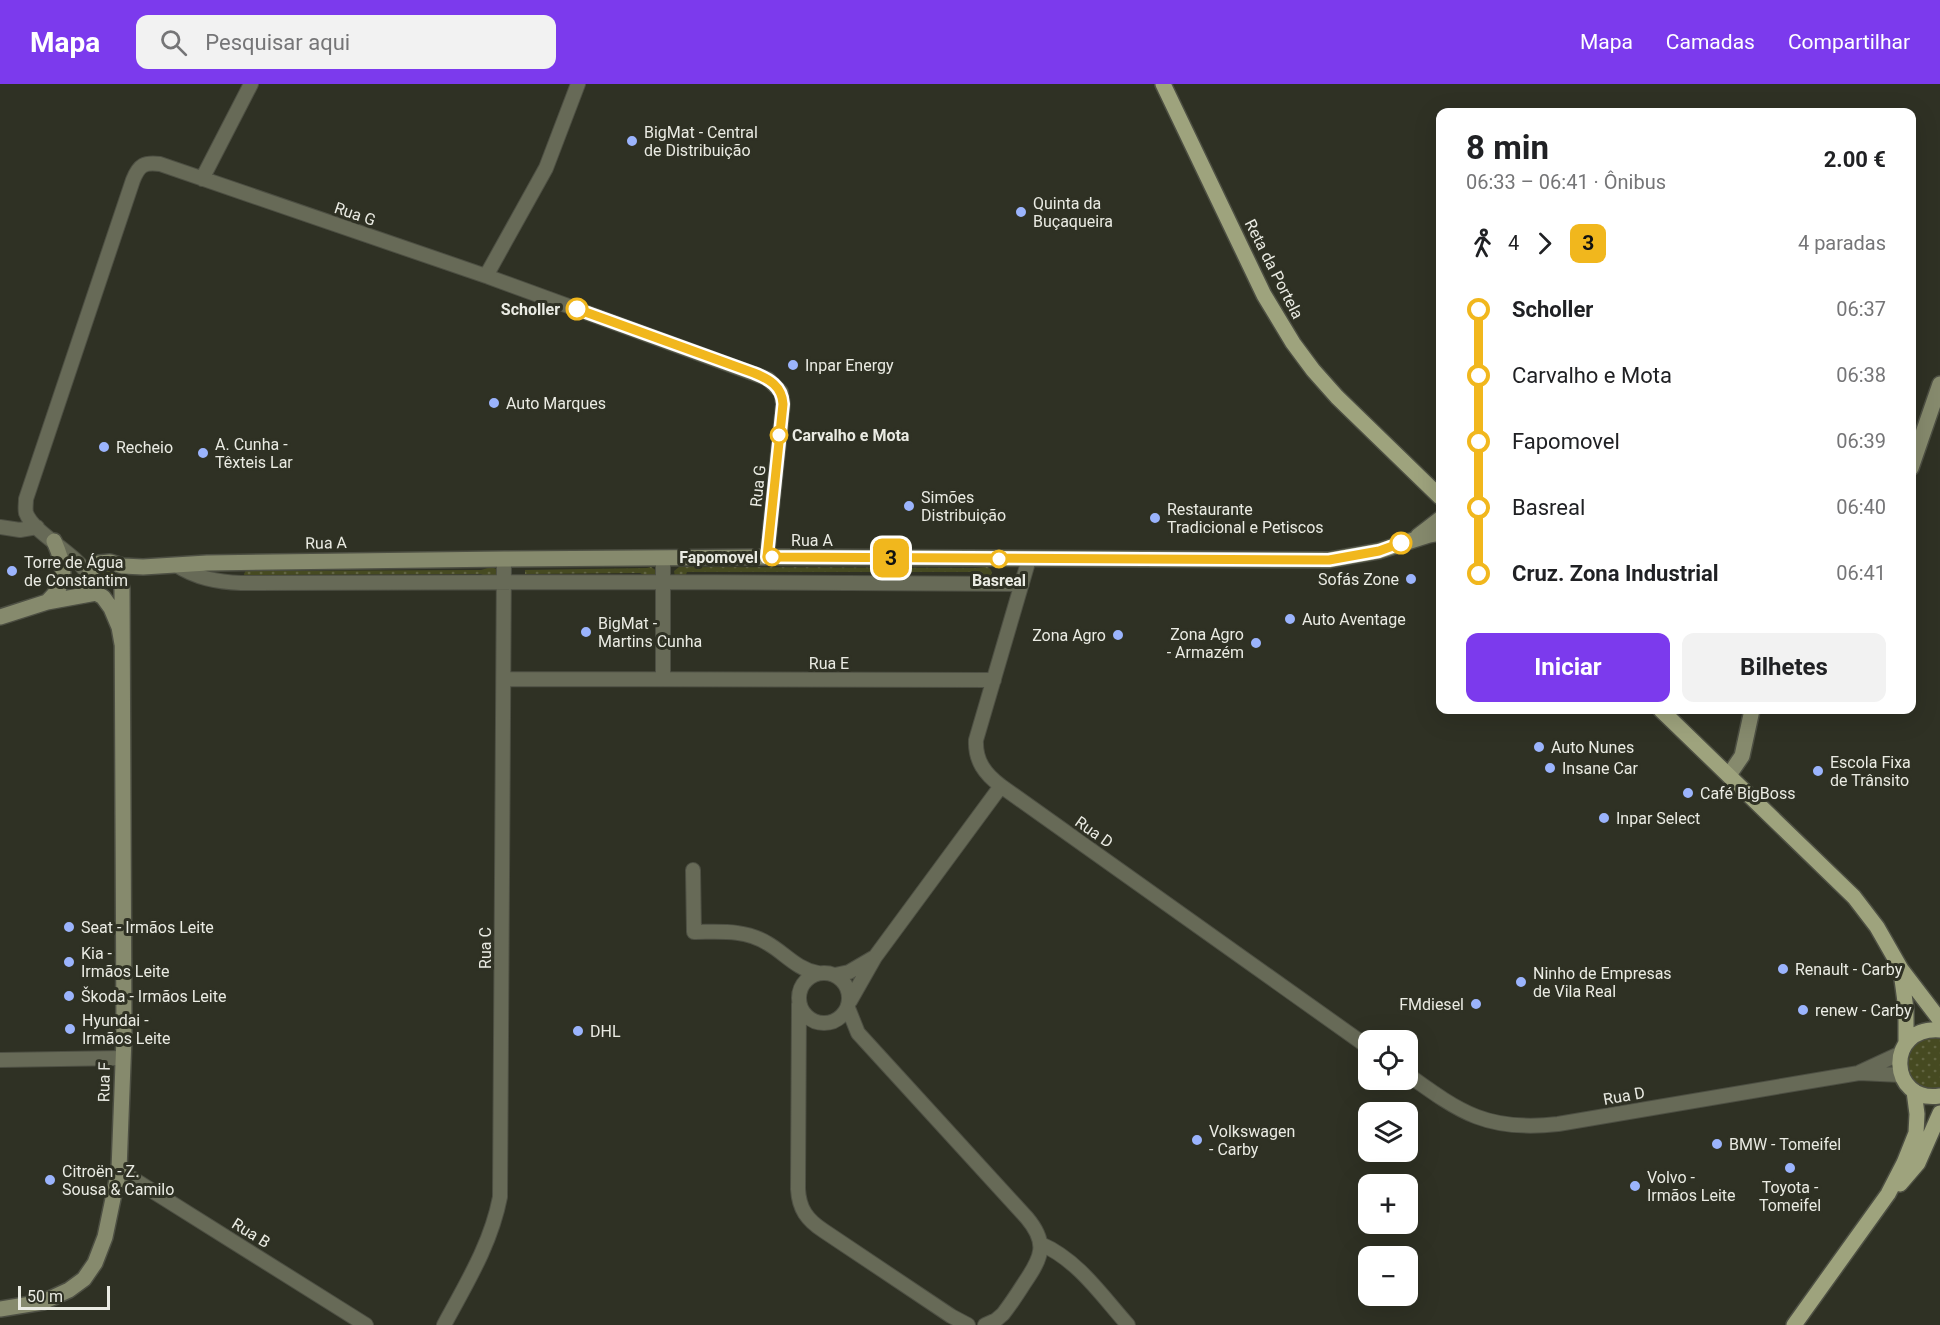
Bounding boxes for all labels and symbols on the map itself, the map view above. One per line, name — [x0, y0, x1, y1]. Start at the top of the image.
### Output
place label: BigMat - Central de Distribuição — [644, 123, 758, 160]
marker: BigMat - Central de Distribuição — [625, 134, 639, 148]
place label: Quinta da Buçaqueira — [1033, 194, 1113, 231]
street label: Rua G — [332, 198, 378, 230]
marker: Quinta da Buçaqueira — [1014, 205, 1028, 219]
street label: Reta da Portela — [1241, 216, 1307, 322]
marker: Scholler — [566, 298, 588, 320]
place label: Scholler — [501, 300, 560, 319]
place label: Inpar Energy — [805, 356, 894, 375]
marker: Inpar Energy — [786, 358, 800, 372]
place label: Auto Marques — [506, 394, 606, 413]
marker: Auto Marques — [487, 396, 501, 410]
marker: Carvalho e Mota — [770, 426, 788, 444]
place label: Carvalho e Mota — [792, 426, 910, 445]
place label: A. Cunha - Têxteis Lar — [215, 435, 293, 472]
place label: Recheio — [116, 438, 173, 457]
marker: Recheio — [97, 440, 111, 454]
marker: A. Cunha - Têxteis Lar — [196, 446, 210, 460]
street label: Rua G — [746, 464, 770, 508]
place label: Simões Distribuição — [921, 488, 1006, 525]
marker: Simões Distribuição — [902, 499, 916, 513]
place label: Restaurante Tradicional e Petiscos — [1167, 500, 1324, 537]
marker: Restaurante Tradicional e Petiscos — [1148, 511, 1162, 525]
street label: Rua A — [791, 531, 833, 550]
unlabelled marker — [1390, 532, 1412, 554]
street label: Rua A — [305, 533, 348, 553]
line badge: 3 — [872, 538, 910, 578]
place label: Fapomovel — [679, 548, 758, 567]
marker: Fapomovel — [763, 548, 781, 566]
marker: Basreal — [990, 550, 1008, 568]
place label: Torre de Água de Constantim — [24, 553, 128, 590]
marker: Torre de Água de Constantim — [5, 564, 19, 578]
place label: Sofás Zone — [1318, 570, 1399, 589]
place label: Basreal — [972, 571, 1026, 590]
marker: Sofás Zone — [1404, 572, 1418, 586]
place label: Auto Aventage — [1302, 610, 1406, 629]
marker: Auto Aventage — [1283, 612, 1297, 626]
place label: BigMat - Martins Cunha — [598, 614, 702, 651]
marker: BigMat - Martins Cunha — [579, 625, 593, 639]
place label: Zona Agro - Armazém — [1167, 625, 1244, 662]
place label: Zona Agro — [1032, 626, 1106, 645]
marker: Zona Agro — [1111, 628, 1125, 642]
marker: Zona Agro - Armazém — [1249, 636, 1263, 650]
street label: Rua E — [809, 654, 849, 673]
place label: Auto Nunes — [1551, 738, 1634, 757]
marker: Auto Nunes — [1532, 740, 1546, 754]
place label: Escola Fixa de Trânsito — [1830, 753, 1911, 790]
place label: Insane Car — [1562, 759, 1639, 778]
marker: Insane Car — [1543, 761, 1557, 775]
marker: Escola Fixa de Trânsito — [1811, 764, 1825, 778]
place label: Café BigBoss — [1700, 784, 1795, 803]
marker: Café BigBoss — [1681, 786, 1695, 800]
place label: Inpar Select — [1616, 809, 1700, 828]
marker: Inpar Select — [1597, 811, 1611, 825]
street label: Rua D — [1071, 812, 1117, 852]
place label: Seat - Irmãos Leite — [81, 918, 214, 937]
marker: Seat - Irmãos Leite — [62, 920, 76, 934]
street label: Rua C — [476, 927, 495, 969]
place label: Kia - Irmãos Leite — [81, 944, 170, 981]
marker: Kia - Irmãos Leite — [62, 955, 76, 969]
place label: Renault - Carby — [1795, 960, 1903, 979]
marker: Renault - Carby — [1776, 962, 1790, 976]
place label: Ninho de Empresas de Vila Real — [1533, 964, 1672, 1001]
marker: Ninho de Empresas de Vila Real — [1514, 975, 1528, 989]
place label: Škoda - Irmãos Leite — [81, 986, 226, 1006]
marker: Škoda - Irmãos Leite — [62, 989, 76, 1003]
place label: FMdiesel — [1399, 995, 1464, 1014]
marker: FMdiesel — [1469, 997, 1483, 1011]
place label: renew - Carby — [1815, 1001, 1912, 1020]
marker: renew - Carby — [1796, 1003, 1810, 1017]
place label: Hyundai - Irmãos Leite — [82, 1011, 171, 1048]
marker: Hyundai - Irmãos Leite — [63, 1022, 77, 1036]
place label: DHL — [590, 1022, 621, 1041]
marker: DHL — [571, 1024, 585, 1038]
street label: Rua F — [94, 1062, 114, 1102]
street label: Rua D — [1602, 1083, 1646, 1109]
place label: Volkswagen - Carby — [1209, 1122, 1295, 1159]
marker: Volkswagen - Carby — [1190, 1133, 1204, 1147]
place label: BMW - Tomeifel — [1729, 1135, 1841, 1154]
marker: BMW - Tomeifel — [1710, 1137, 1724, 1151]
marker: Toyota - Tomeifel — [1783, 1161, 1797, 1175]
place label: Citroën - Z. Sousa & Camilo — [62, 1162, 174, 1199]
place label: Volvo - Irmãos Leite — [1647, 1168, 1736, 1205]
marker: Citroën - Z. Sousa & Camilo — [43, 1173, 57, 1187]
place label: Toyota - Tomeifel — [1759, 1178, 1821, 1215]
marker: Volvo - Irmãos Leite — [1628, 1179, 1642, 1193]
street label: Rua B — [228, 1214, 274, 1252]
scale bar — [18, 1283, 110, 1310]

